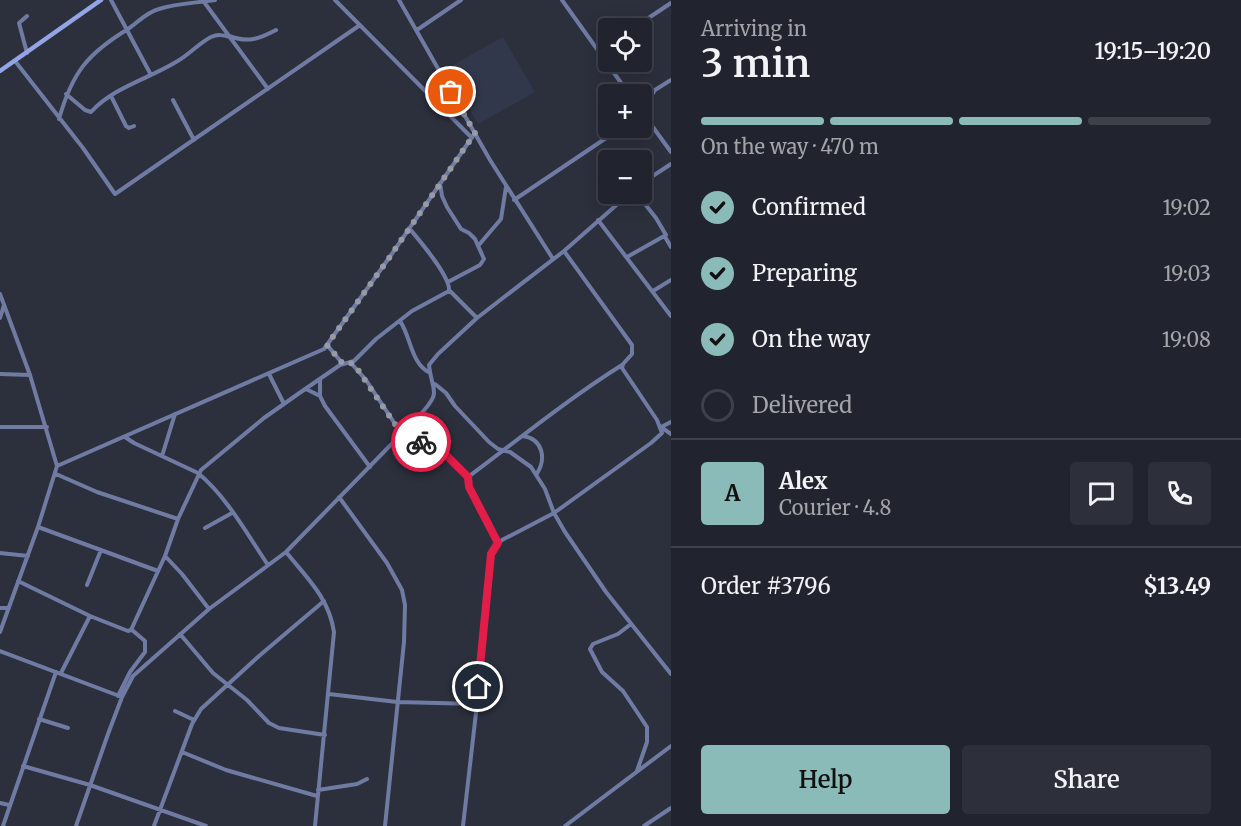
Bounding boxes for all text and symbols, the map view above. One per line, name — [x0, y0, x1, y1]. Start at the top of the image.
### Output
text: Arriving in — [701, 16, 807, 41]
map controls — [598, 18, 652, 204]
button: locate — [598, 18, 652, 72]
text: 19:15–19:20 — [1094, 37, 1211, 65]
text: 3 min — [701, 39, 810, 88]
pin — [425, 66, 476, 117]
icon: bag — [434, 75, 467, 108]
button: + — [598, 84, 652, 138]
text: On the way · 470 m — [701, 134, 879, 159]
button: − — [598, 150, 652, 204]
icon: check — [701, 191, 734, 224]
text: Confirmed — [752, 193, 866, 221]
text: 19:02 — [1162, 195, 1211, 220]
icon: check — [701, 257, 734, 290]
text: Preparing — [752, 259, 857, 287]
text: 19:03 — [1163, 261, 1211, 286]
icon: check — [701, 323, 734, 356]
text: On the way — [752, 325, 870, 353]
text: 19:08 — [1162, 327, 1211, 352]
text: Delivered — [752, 391, 852, 419]
courier — [391, 412, 451, 472]
icon: bike — [405, 426, 438, 459]
button: chat — [1070, 462, 1133, 525]
button: phone — [1148, 462, 1211, 525]
text: Alex — [779, 467, 828, 495]
text: A — [725, 479, 740, 507]
text: Courier · 4.8 — [779, 495, 891, 520]
text: Order #3796 — [701, 572, 831, 600]
text: $13.49 — [1143, 572, 1211, 600]
pin — [452, 661, 503, 712]
icon: home — [461, 670, 494, 703]
button: Help — [701, 745, 950, 814]
button: Share — [962, 745, 1211, 814]

